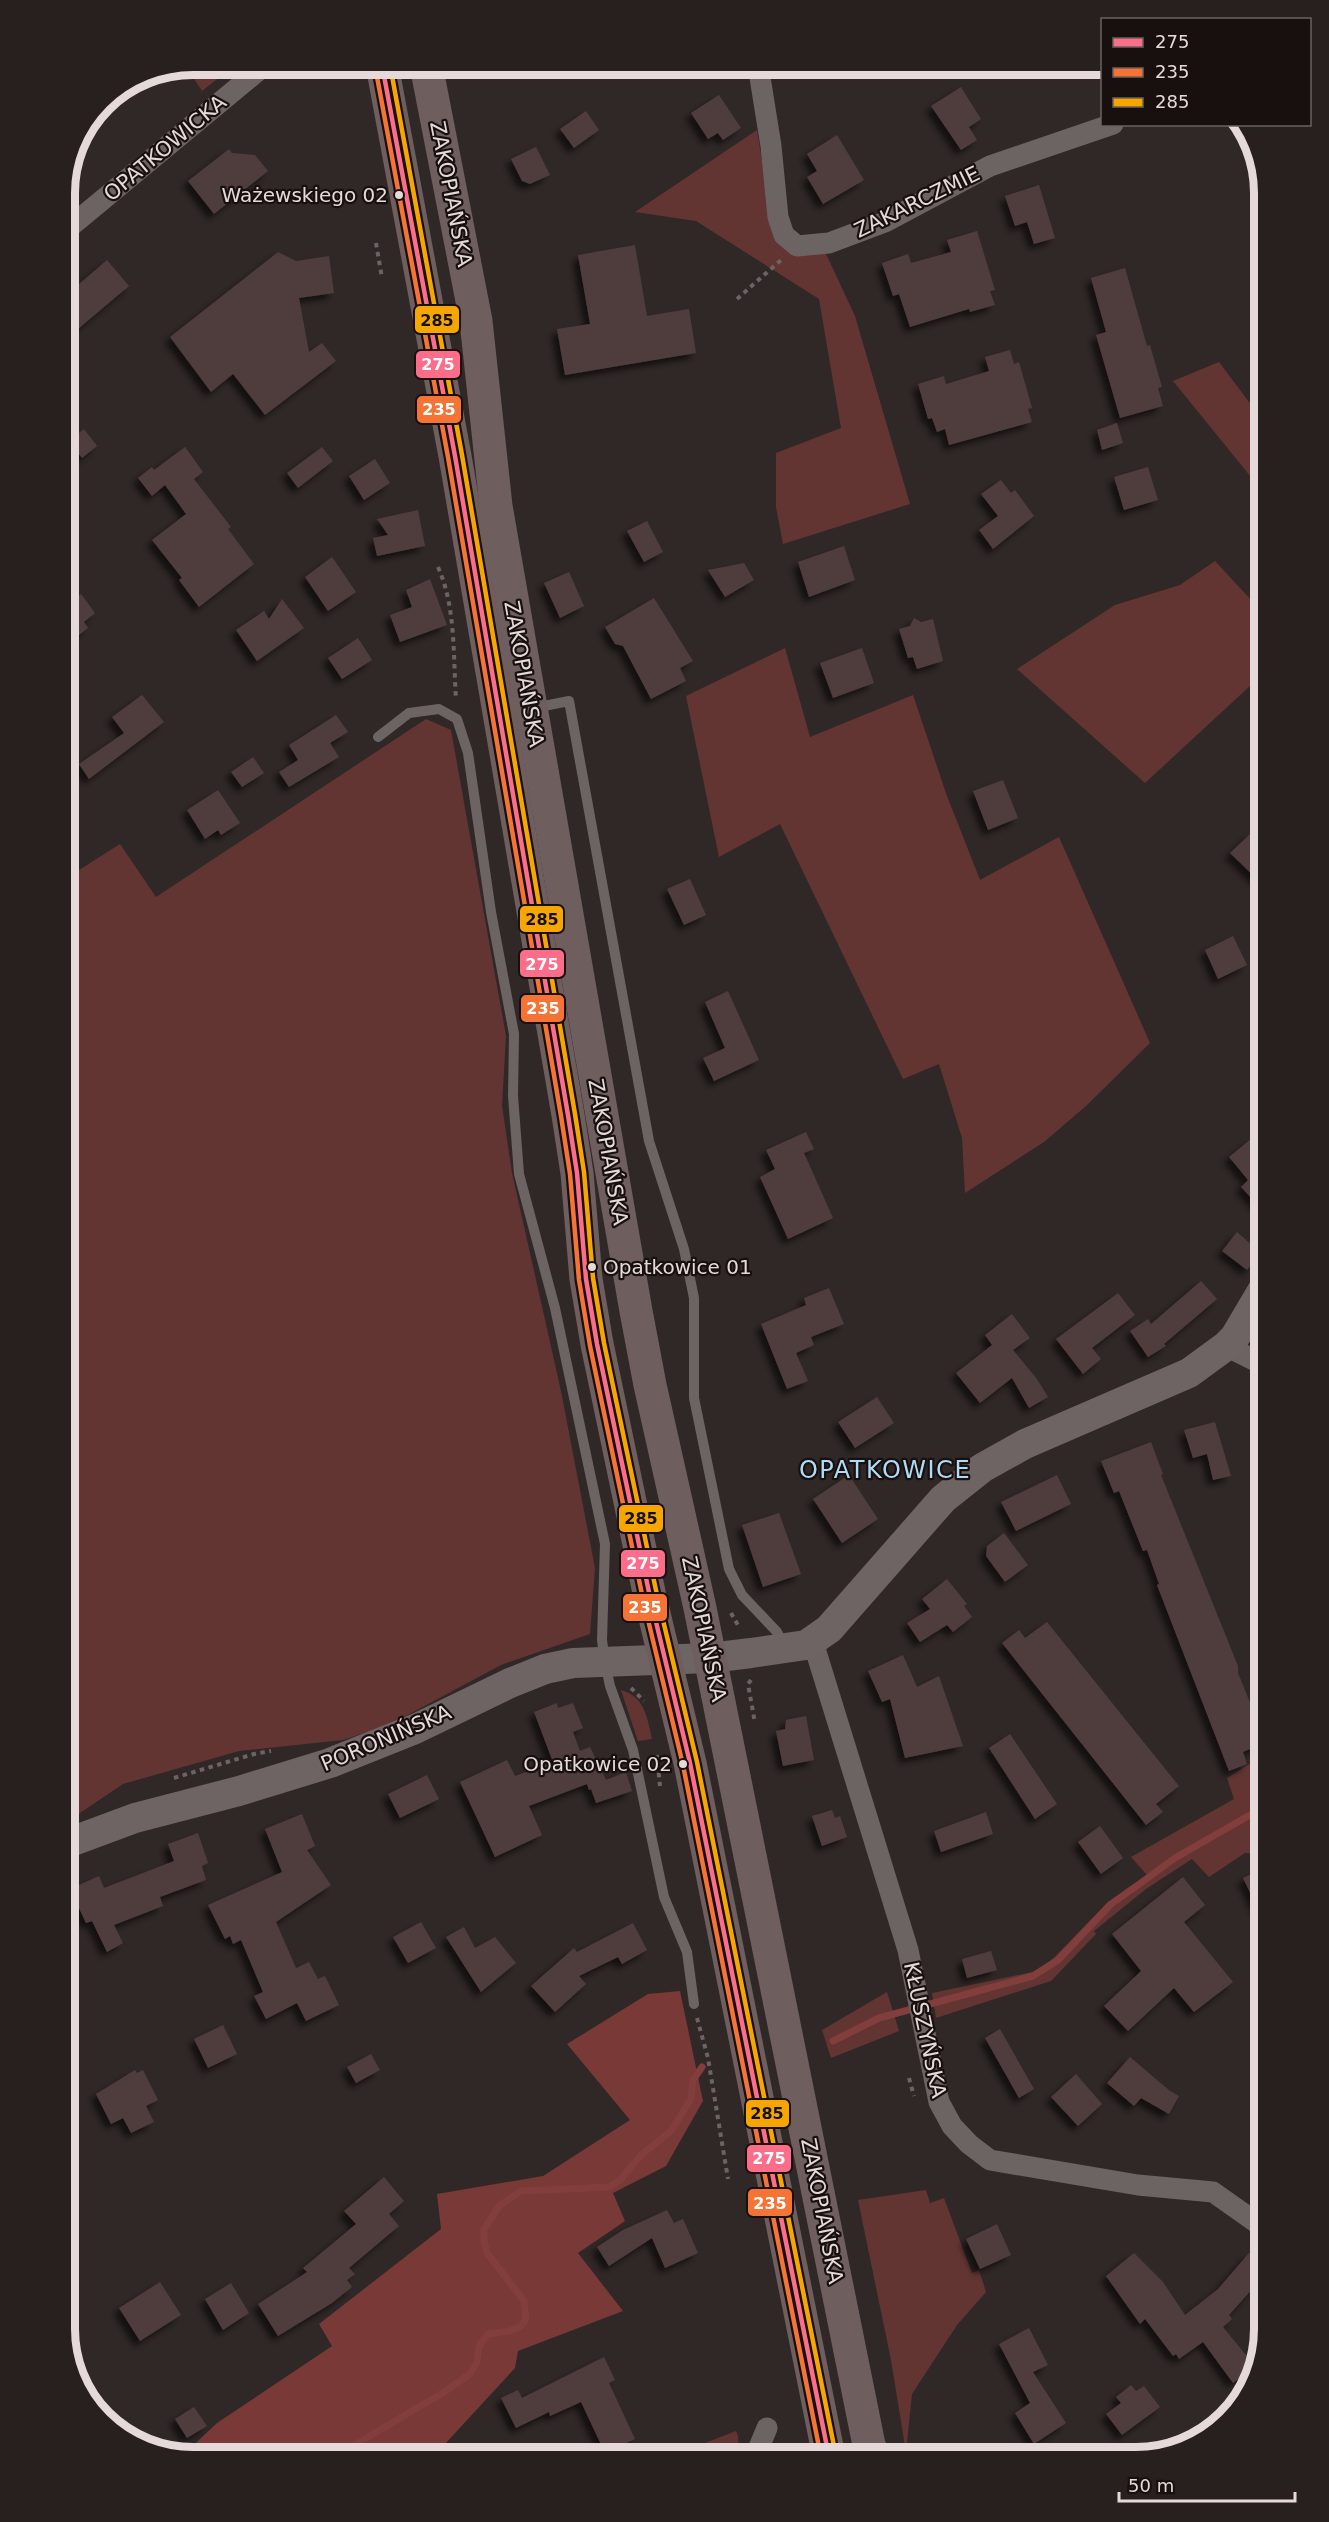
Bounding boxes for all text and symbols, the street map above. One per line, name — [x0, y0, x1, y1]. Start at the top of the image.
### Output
legend — [1101, 18, 1311, 126]
text: 275 — [1155, 31, 1189, 52]
text: 235 — [1155, 61, 1189, 82]
street label: OPATKOWICKA — [99, 90, 231, 206]
text: 285 — [1155, 91, 1189, 112]
street label: ZAKOPIAŃSKA — [425, 119, 478, 270]
street label: ZAKARCZMIE — [850, 161, 984, 243]
place label: Ważewskiego 02 — [221, 183, 388, 207]
marker: Ważewskiego 02 — [393, 189, 405, 201]
line badge: 285 — [414, 305, 460, 334]
text: 285 — [420, 311, 454, 330]
line badge: 275 — [415, 350, 461, 379]
text: 275 — [421, 355, 455, 374]
line badge: 235 — [416, 395, 462, 424]
text: 235 — [422, 400, 456, 419]
street label: ZAKOPIAŃSKA — [499, 599, 550, 750]
line badge: 285 — [519, 905, 564, 933]
text: 285 — [525, 910, 559, 929]
line badge: 275 — [519, 949, 565, 978]
text: 275 — [525, 955, 559, 974]
line badge: 235 — [520, 994, 565, 1023]
text: 235 — [526, 999, 560, 1018]
street label: ZAKOPIAŃSKA — [583, 1077, 634, 1228]
place label: Opatkowice 01 — [603, 1255, 752, 1279]
marker: Opatkowice 01 — [586, 1261, 598, 1273]
district label: OPATKOWICE — [799, 1456, 971, 1484]
line badge: 285 — [618, 1504, 664, 1533]
text: 285 — [624, 1509, 658, 1528]
line badge: 275 — [620, 1549, 666, 1578]
text: 275 — [626, 1554, 660, 1573]
street label: ZAKOPIAŃSKA — [677, 1554, 732, 1704]
line badge: 235 — [622, 1593, 668, 1622]
text: 235 — [628, 1598, 662, 1617]
street label: PORONIŃSKA — [317, 1699, 455, 1776]
place label: Opatkowice 02 — [523, 1752, 672, 1776]
marker: Opatkowice 02 — [677, 1758, 689, 1770]
street label: KŁUSZYŃSKA — [899, 1960, 952, 2101]
line badge: 285 — [745, 2099, 790, 2128]
text: 285 — [750, 2104, 784, 2123]
street label: ZAKOPIAŃSKA — [796, 2136, 849, 2287]
line badge: 275 — [746, 2144, 792, 2173]
text: 275 — [752, 2149, 786, 2168]
line badge: 235 — [747, 2188, 793, 2217]
text: 235 — [753, 2194, 787, 2213]
scale bar — [1119, 2465, 1294, 2503]
text: 50 m — [1128, 2475, 1174, 2496]

